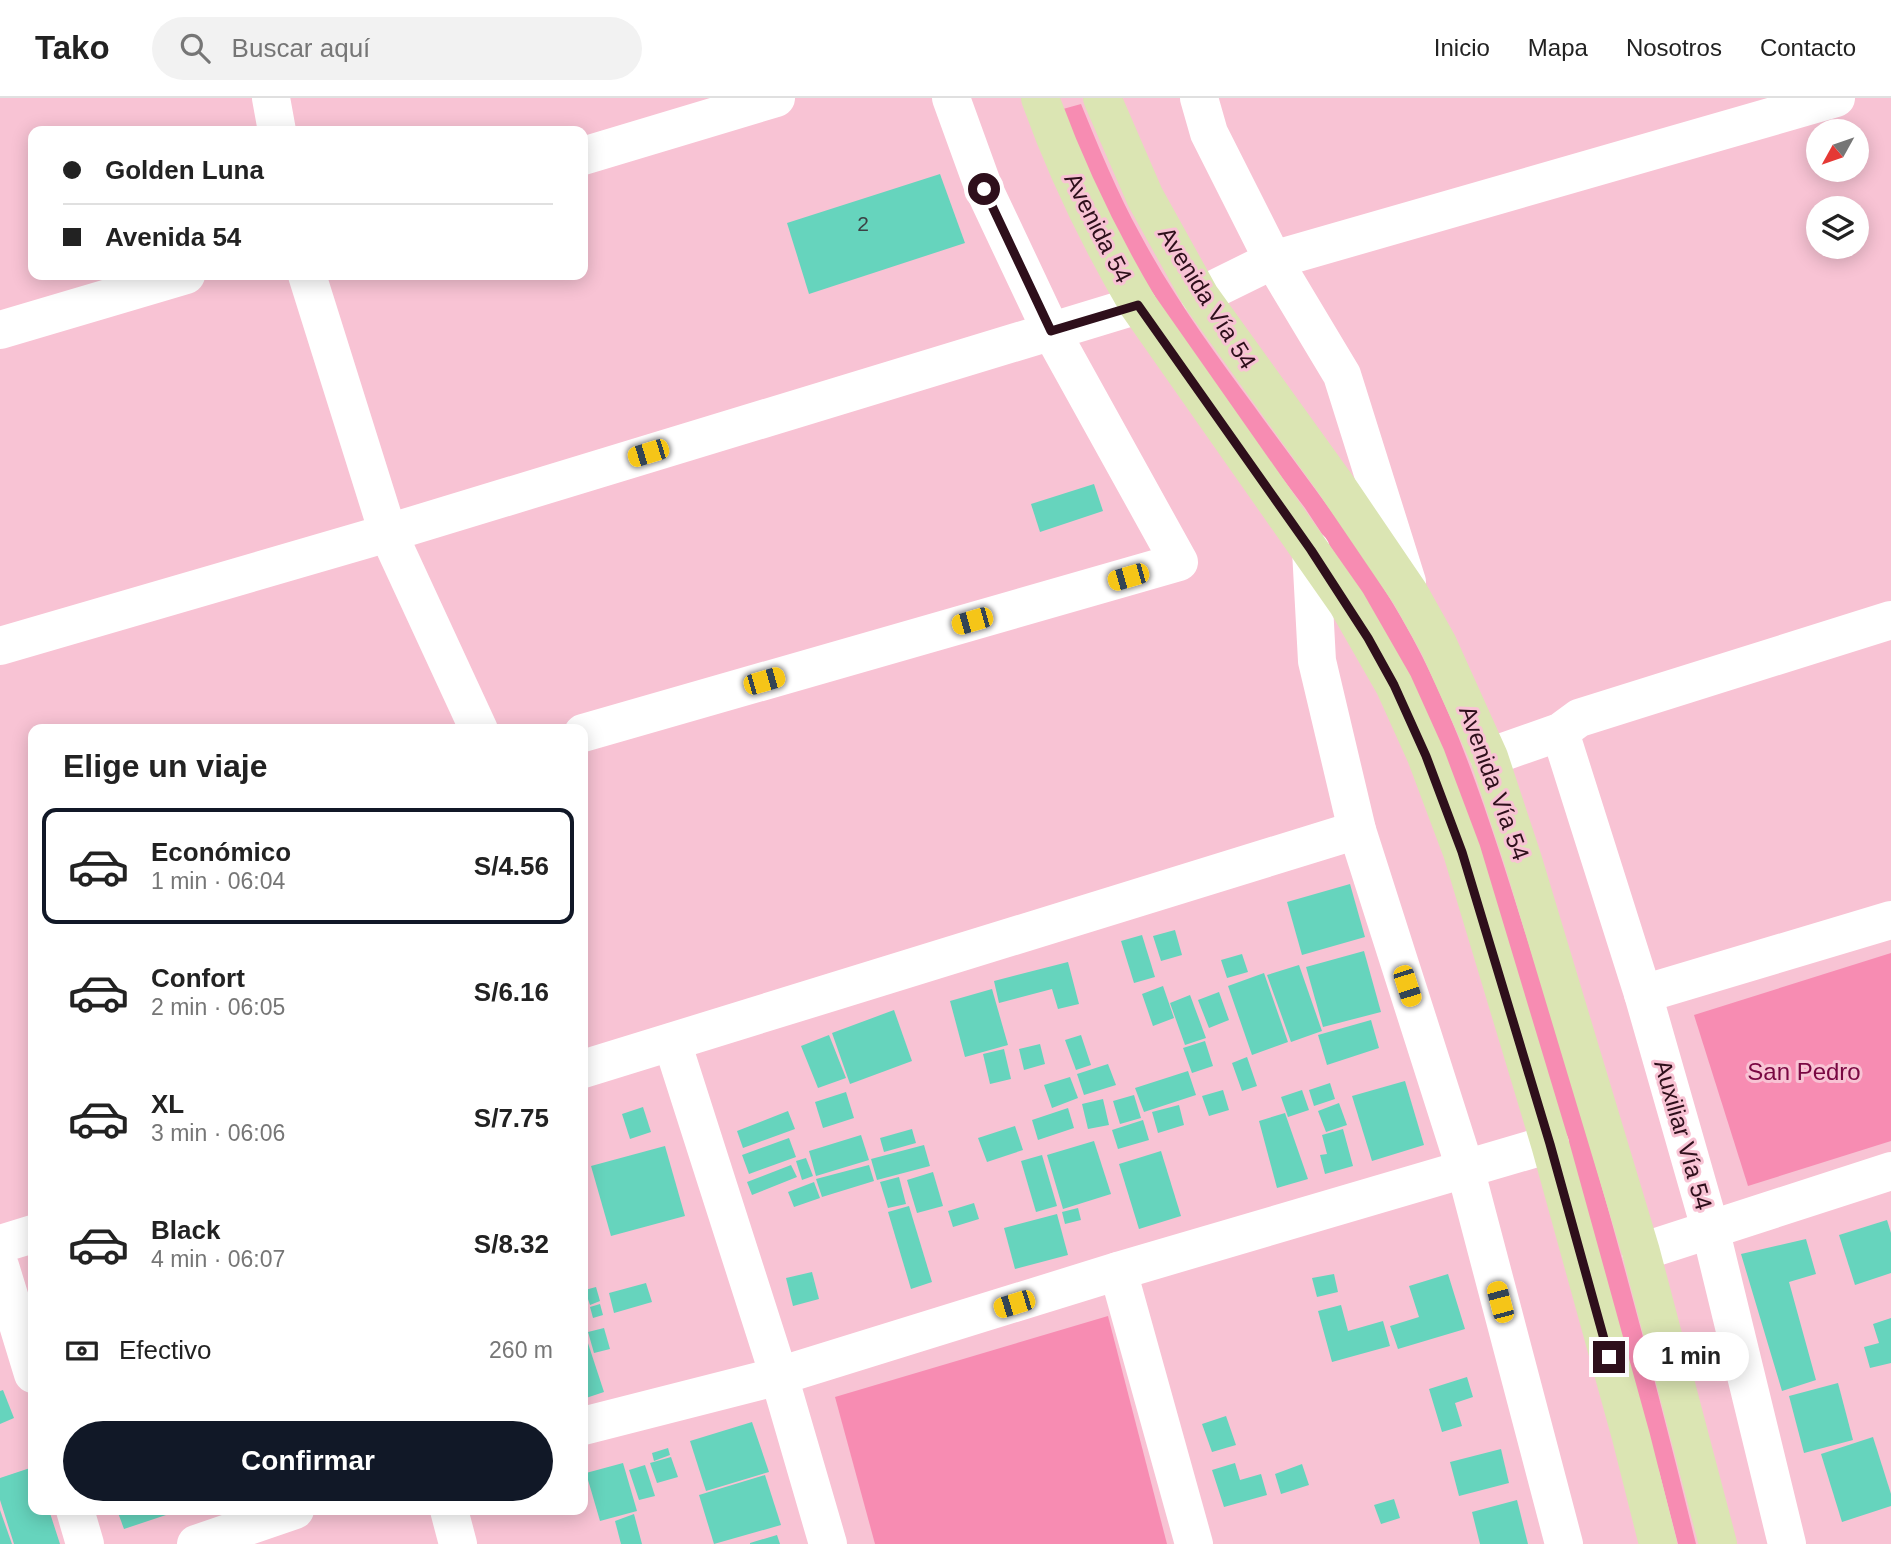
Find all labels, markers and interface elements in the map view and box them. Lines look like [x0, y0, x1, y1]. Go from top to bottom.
search box [152, 17, 642, 80]
text: Tako [35, 29, 110, 66]
icon: search [176, 29, 214, 67]
text: Buscar aquí [232, 33, 370, 63]
text: Inicio [1434, 34, 1490, 61]
text: Mapa [1528, 34, 1588, 61]
text: Nosotros [1626, 34, 1722, 61]
text: Contacto [1760, 34, 1856, 61]
north arrow [1806, 119, 1869, 182]
map controls [1806, 119, 1869, 259]
text: Golden Luna [105, 155, 264, 185]
street label: Avenida 54 [1059, 168, 1138, 287]
route start [968, 173, 1000, 205]
button: layers [1806, 196, 1869, 259]
house number: 2 [857, 212, 869, 235]
text: Avenida 54 [105, 222, 241, 252]
street label: Avenida Vía 54 [1153, 222, 1262, 374]
car [625, 437, 672, 469]
car [1105, 561, 1152, 593]
car [949, 605, 996, 637]
car [741, 665, 788, 697]
street label: Avenida Vía 54 [1454, 702, 1535, 864]
text: Elige un viaje [63, 748, 268, 784]
icon: car [67, 835, 130, 898]
text: Económico [151, 837, 291, 867]
text: S/4.56 [474, 851, 549, 881]
text: 1 min · 06:04 [151, 868, 285, 894]
icon: car [67, 961, 130, 1024]
text: Confort [151, 963, 245, 993]
car [1391, 963, 1424, 1009]
text: S/6.16 [474, 977, 549, 1007]
text: 2 min · 06:05 [151, 994, 285, 1020]
street label: Auxiliar Vía 54 [1649, 1057, 1718, 1213]
park label: San Pedro [1747, 1058, 1861, 1085]
icon: car [67, 1087, 130, 1150]
text: XL [151, 1089, 184, 1119]
text: S/7.75 [474, 1103, 549, 1133]
text: 3 min · 06:06 [151, 1120, 285, 1146]
icon: car [67, 1213, 130, 1276]
text: Black [151, 1215, 220, 1245]
text: S/8.32 [474, 1229, 549, 1259]
text: 4 min · 06:07 [151, 1246, 285, 1272]
car [1485, 1279, 1516, 1325]
car [991, 1288, 1038, 1320]
icon: cash [63, 1332, 101, 1370]
callout: 1 min [1634, 1332, 1749, 1382]
text: Efectivo [119, 1335, 212, 1365]
text: 260 m [489, 1337, 553, 1363]
route end [1593, 1341, 1625, 1373]
text: 1 min [1661, 1343, 1721, 1369]
button: Confirmar [63, 1421, 553, 1501]

